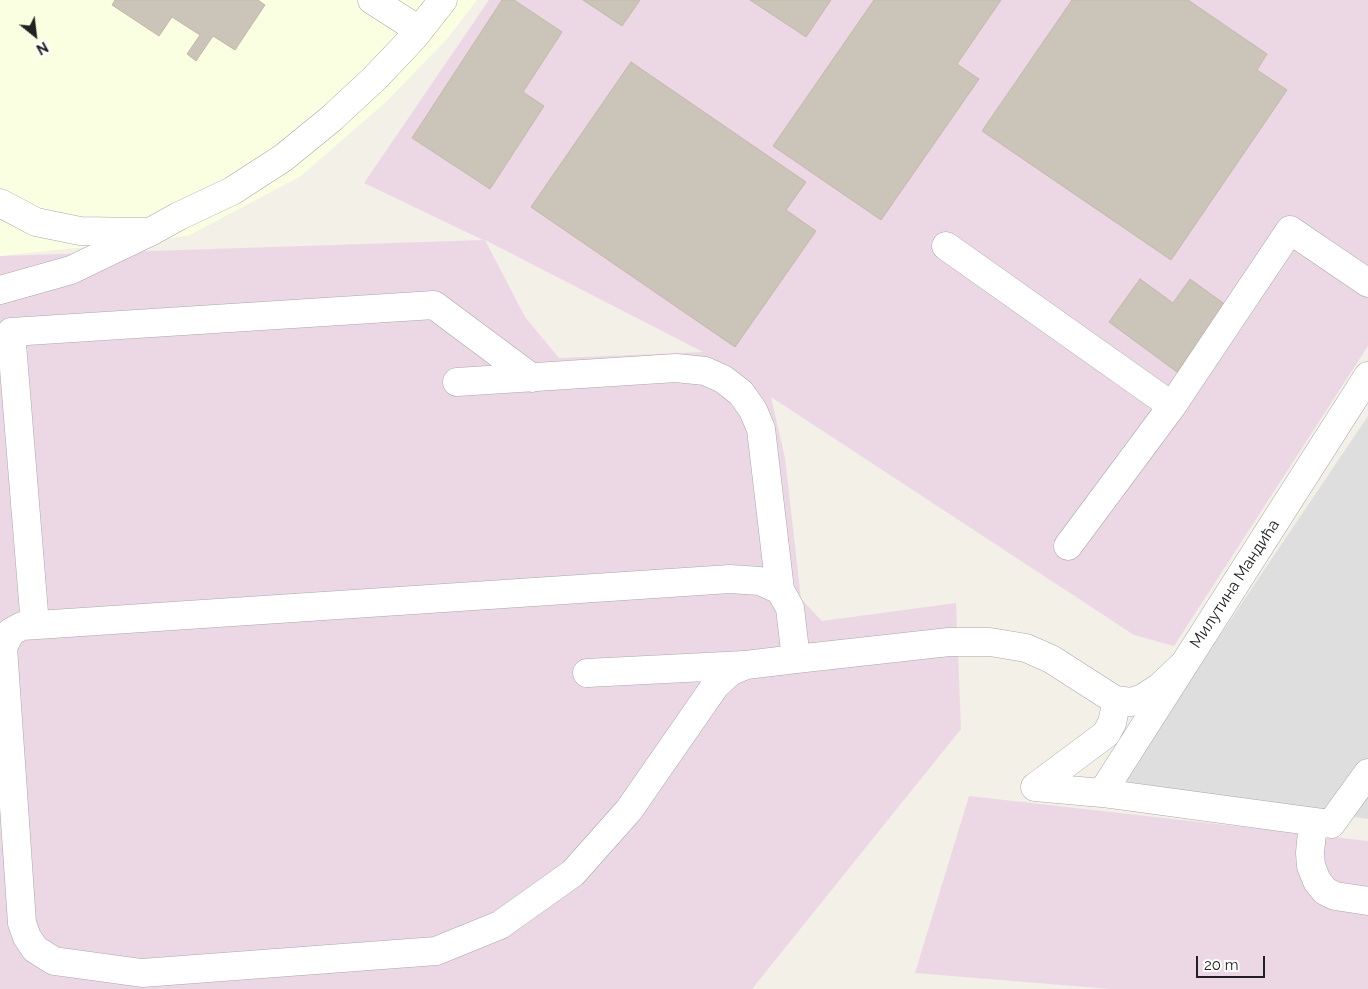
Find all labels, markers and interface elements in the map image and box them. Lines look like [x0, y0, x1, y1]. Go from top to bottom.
north arrow [10, 10, 60, 60]
text: N [34, 39, 51, 58]
street label: Милутина Мандића [1186, 516, 1284, 652]
scale bar [1198, 946, 1267, 978]
text: 20 m [1204, 956, 1239, 974]

